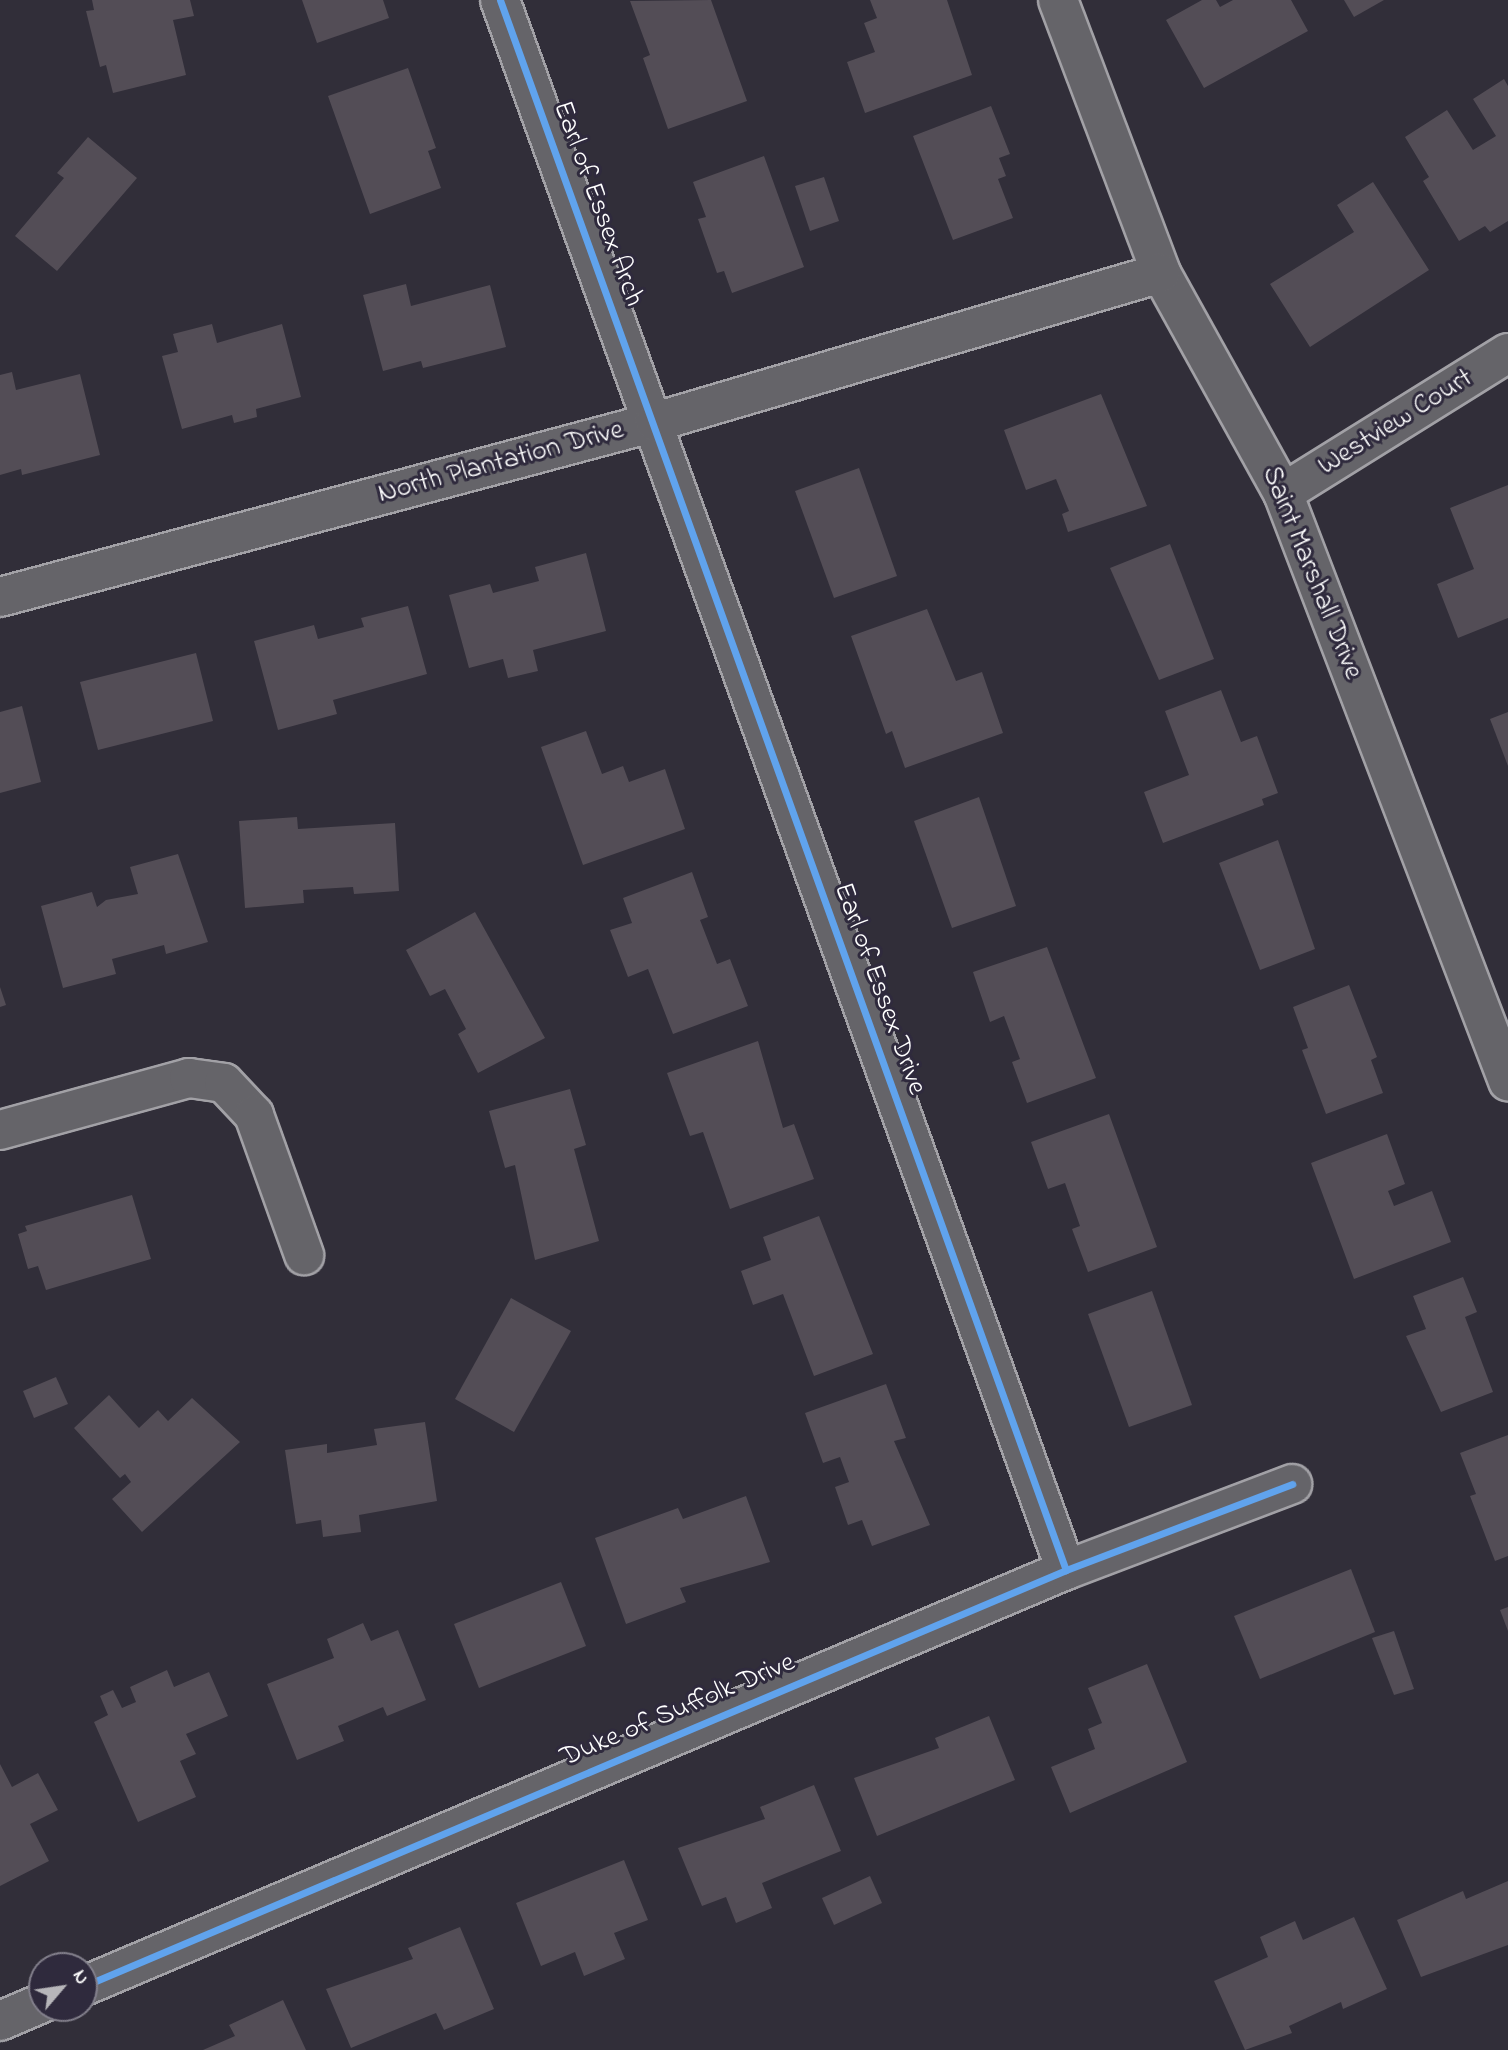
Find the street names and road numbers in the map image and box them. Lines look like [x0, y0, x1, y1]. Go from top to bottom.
street label: Earl of Essex Arch [544, 97, 650, 311]
street label: Westview Court [1313, 362, 1479, 484]
street label: North Plantation Drive [375, 414, 627, 512]
street label: Saint Marshall Drive [1253, 462, 1369, 684]
street label: Earl of Essex Drive [825, 878, 933, 1100]
street label: Duke of Suffolk Drive [556, 1646, 800, 1776]

